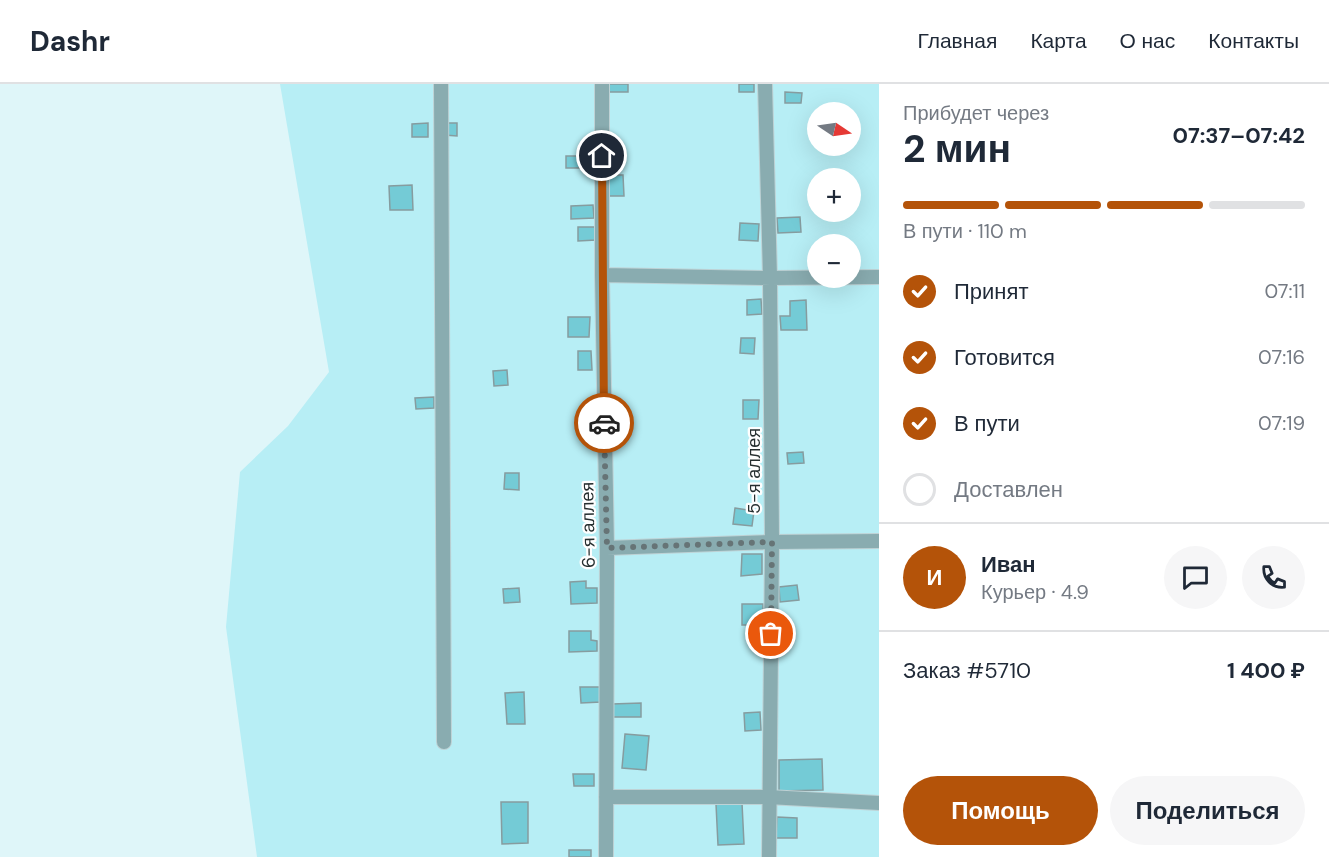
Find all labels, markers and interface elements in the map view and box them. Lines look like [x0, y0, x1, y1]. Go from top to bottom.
text: Dashr [30, 23, 110, 60]
text: Главная [917, 27, 997, 55]
text: Карта [1030, 27, 1087, 55]
text: О нас [1120, 27, 1175, 55]
text: Контакты [1208, 27, 1299, 55]
text: Прибудет через [903, 100, 1049, 126]
north arrow [807, 102, 861, 156]
map controls [807, 102, 861, 288]
text: 07:37–07:42 [1173, 121, 1305, 150]
text: 2 мин [903, 123, 1011, 174]
pin [576, 130, 627, 181]
icon: home [585, 139, 618, 172]
button: + [807, 168, 861, 222]
text: В пути · 110 m [903, 218, 1027, 244]
button: − [807, 234, 861, 288]
icon: check [903, 275, 936, 308]
text: Принят [954, 277, 1028, 306]
text: 07:11 [1264, 278, 1305, 304]
icon: check [903, 341, 936, 374]
text: Готовится [954, 343, 1055, 372]
text: 07:16 [1258, 344, 1305, 370]
courier [574, 393, 634, 453]
icon: car [588, 407, 621, 440]
icon: check [903, 407, 936, 440]
text: В пути [954, 409, 1020, 438]
text: 07:19 [1258, 410, 1305, 436]
street label: 5-я аллея [742, 428, 766, 514]
text: Доставлен [954, 475, 1063, 504]
street label: 6-я аллея [575, 482, 601, 568]
button: chat [1164, 546, 1227, 609]
button: phone [1242, 546, 1305, 609]
text: Иван [981, 550, 1036, 579]
text: И [927, 563, 942, 592]
text: Курьер · 4.9 [981, 579, 1089, 605]
pin [745, 608, 796, 659]
icon: bag [754, 617, 787, 650]
text: Заказ #5710 [903, 656, 1031, 685]
text: 1 400 ₽ [1227, 656, 1305, 685]
button: Помощь [903, 776, 1098, 845]
button: Поделиться [1110, 776, 1305, 845]

